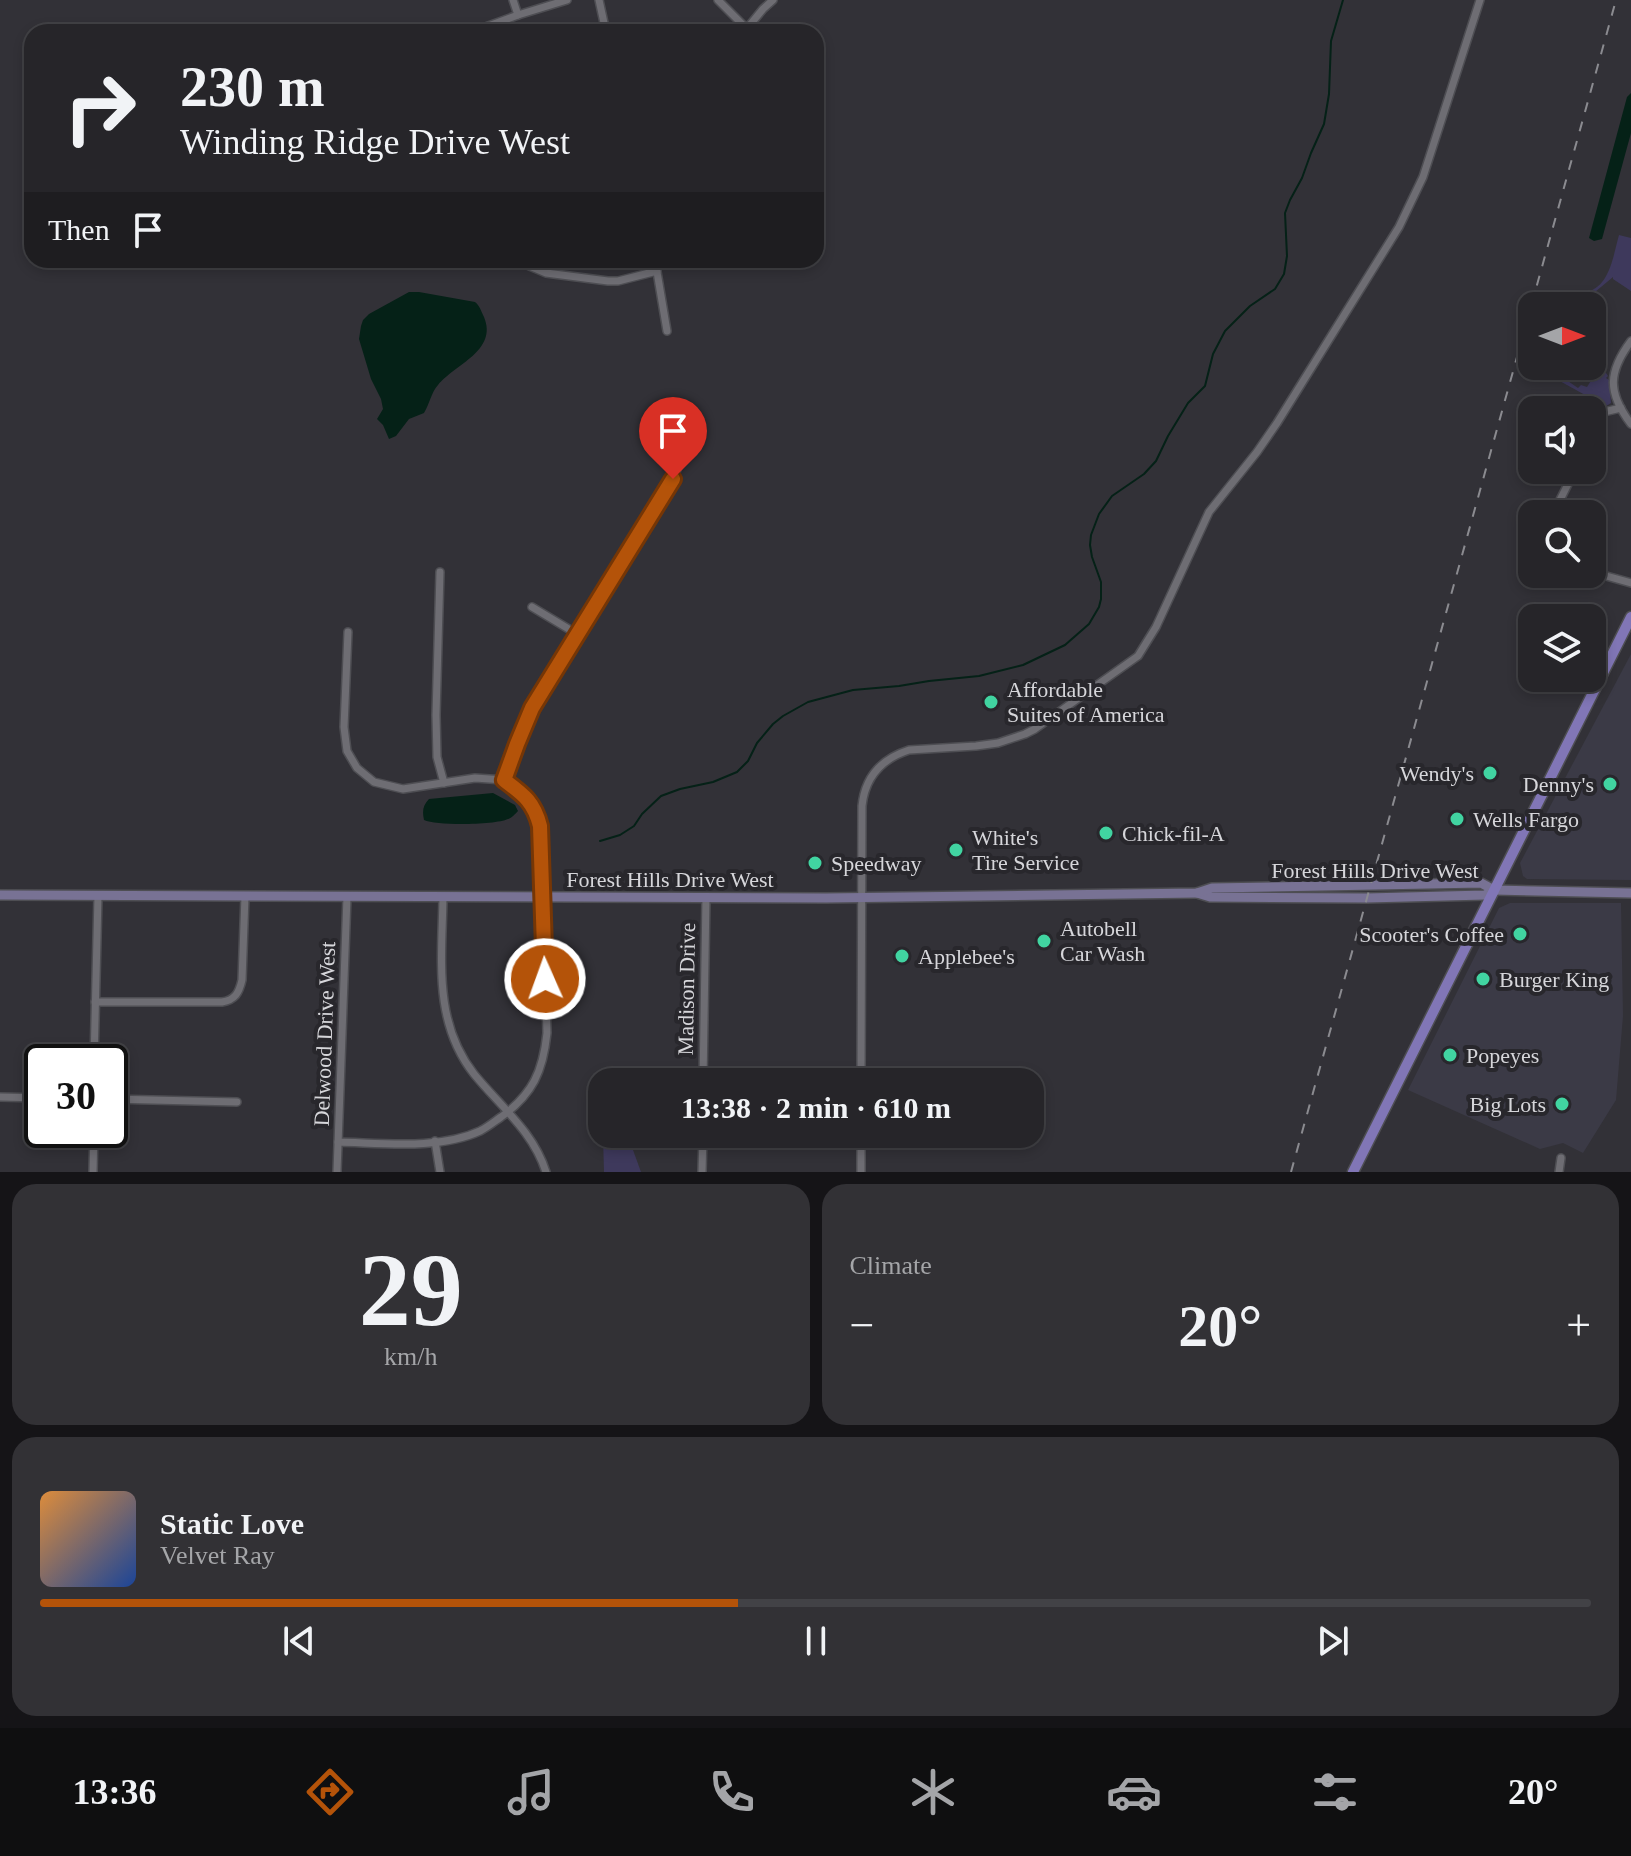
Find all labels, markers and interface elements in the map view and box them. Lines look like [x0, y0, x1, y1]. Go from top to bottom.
icon: right [48, 56, 152, 160]
text: 230 m [180, 56, 325, 118]
text: Winding Ridge Drive West [180, 122, 570, 162]
icon: arrive [126, 208, 170, 252]
text: Then [48, 213, 110, 246]
north arrow [1518, 292, 1606, 380]
map controls [1518, 292, 1606, 692]
button: sound [1518, 396, 1606, 484]
pin [639, 397, 707, 479]
icon: arrive [651, 409, 695, 453]
button: search [1518, 500, 1606, 588]
button: layers [1518, 604, 1606, 692]
place label: Affordable Suites of America [1007, 677, 1165, 727]
marker: Affordable Suites of America [982, 693, 1000, 711]
place label: Wendy's [1400, 761, 1474, 786]
marker: Wendy's [1481, 764, 1499, 782]
place label: Denny's [1523, 772, 1594, 797]
marker: Denny's [1601, 775, 1619, 793]
place label: Wells Fargo [1473, 807, 1579, 832]
marker: Wells Fargo [1448, 810, 1466, 828]
place label: Chick-fil-A [1122, 821, 1225, 846]
marker: Chick-fil-A [1097, 824, 1115, 842]
place label: White's Tire Service [972, 825, 1079, 875]
marker: White's Tire Service [947, 841, 965, 859]
place label: Speedway [831, 851, 921, 876]
marker: Speedway [806, 854, 824, 872]
street label: Forest Hills Drive West [1271, 858, 1479, 883]
street label: Forest Hills Drive West [566, 867, 774, 892]
place label: Autobell Car Wash [1060, 916, 1145, 966]
place label: Scooter's Coffee [1359, 922, 1504, 947]
street label: Madison Drive [673, 923, 700, 1056]
marker: Scooter's Coffee [1511, 925, 1529, 943]
marker: Autobell Car Wash [1035, 932, 1053, 950]
position arrow [503, 937, 587, 1021]
street label: Delwood Drive West [309, 941, 340, 1127]
place label: Applebee's [918, 944, 1015, 969]
marker: Applebee's [893, 947, 911, 965]
place label: Burger King [1499, 967, 1609, 992]
marker: Burger King [1474, 970, 1492, 988]
place label: Popeyes [1466, 1043, 1539, 1068]
speed limit sign: 30 [24, 1044, 128, 1148]
marker: Popeyes [1441, 1046, 1459, 1064]
text: 13:38 · 2 min · 610 m [681, 1091, 951, 1124]
place label: Big Lots [1470, 1092, 1546, 1117]
marker: Big Lots [1553, 1095, 1571, 1113]
text: 29 [359, 1232, 463, 1347]
text: Climate [850, 1251, 932, 1280]
text: 20° [1178, 1293, 1262, 1359]
text: − [850, 1301, 874, 1350]
text: + [1566, 1301, 1591, 1350]
text: km/h [384, 1342, 437, 1371]
text: Static Love [160, 1507, 304, 1540]
text: Velvet Ray [160, 1541, 275, 1570]
icon: previous [277, 1619, 321, 1663]
icon: pause [794, 1619, 838, 1663]
icon: next [1311, 1619, 1355, 1663]
icon: directions [302, 1764, 358, 1820]
icon: music [503, 1764, 559, 1820]
icon: phone [704, 1764, 760, 1820]
icon: climate [905, 1764, 961, 1820]
icon: car [1106, 1764, 1162, 1820]
icon: filters [1307, 1764, 1363, 1820]
text: 13:36 [73, 1772, 157, 1812]
text: 20° [1508, 1772, 1558, 1812]

